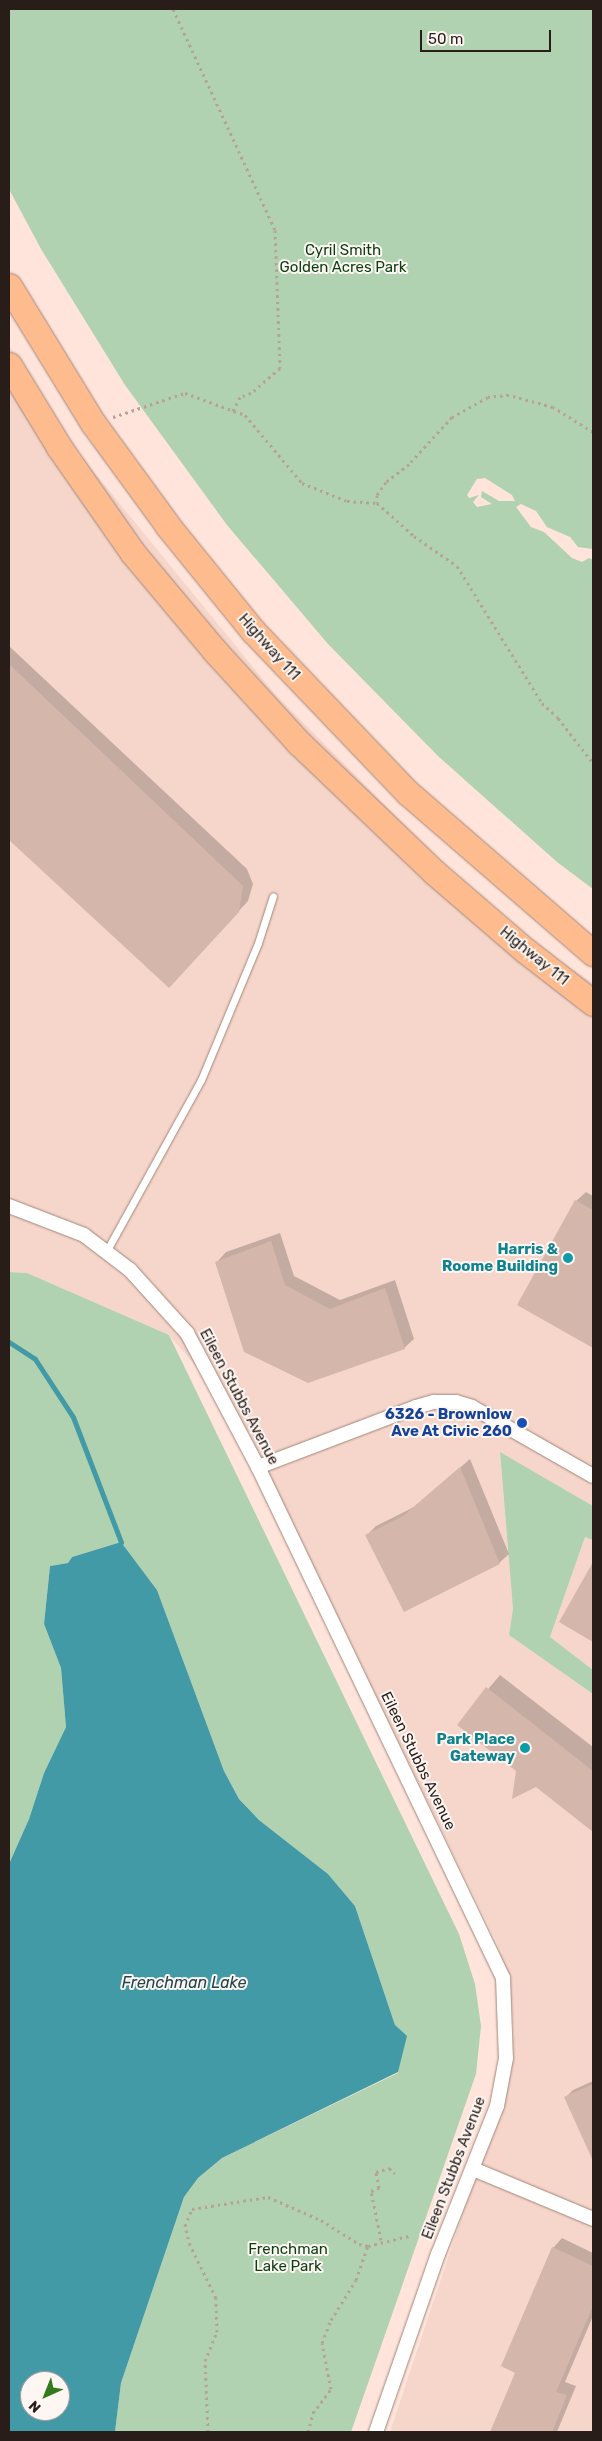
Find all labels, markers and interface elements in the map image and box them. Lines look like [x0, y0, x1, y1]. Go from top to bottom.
scale bar [422, 20, 553, 52]
text: 50 m [428, 30, 463, 48]
park label: Cyril Smith Golden Acres Park [279, 241, 407, 276]
street label: Highway 111 [234, 610, 304, 684]
street label: Highway 111 [496, 923, 572, 989]
place label: Harris & Roome Building [442, 1240, 558, 1275]
marker: Harris & Roome Building [562, 1252, 574, 1264]
street label: Eileen Stubbs Avenue [195, 1326, 283, 1468]
place label: 6326 - Brownlow Ave At Civic 260 [385, 1405, 512, 1440]
marker: 6326 - Brownlow Ave At Civic 260 [516, 1417, 528, 1429]
street label: Eileen Stubbs Avenue [377, 1689, 459, 1833]
place label: Park Place Gateway [436, 1730, 515, 1765]
marker: Park Place Gateway [519, 1742, 531, 1754]
water label: Frenchman Lake [122, 1973, 246, 1993]
street label: Eileen Stubbs Avenue [418, 2094, 490, 2242]
park label: Frenchman Lake Park [248, 2240, 328, 2275]
north arrow [20, 2371, 70, 2421]
text: N [25, 2397, 44, 2416]

